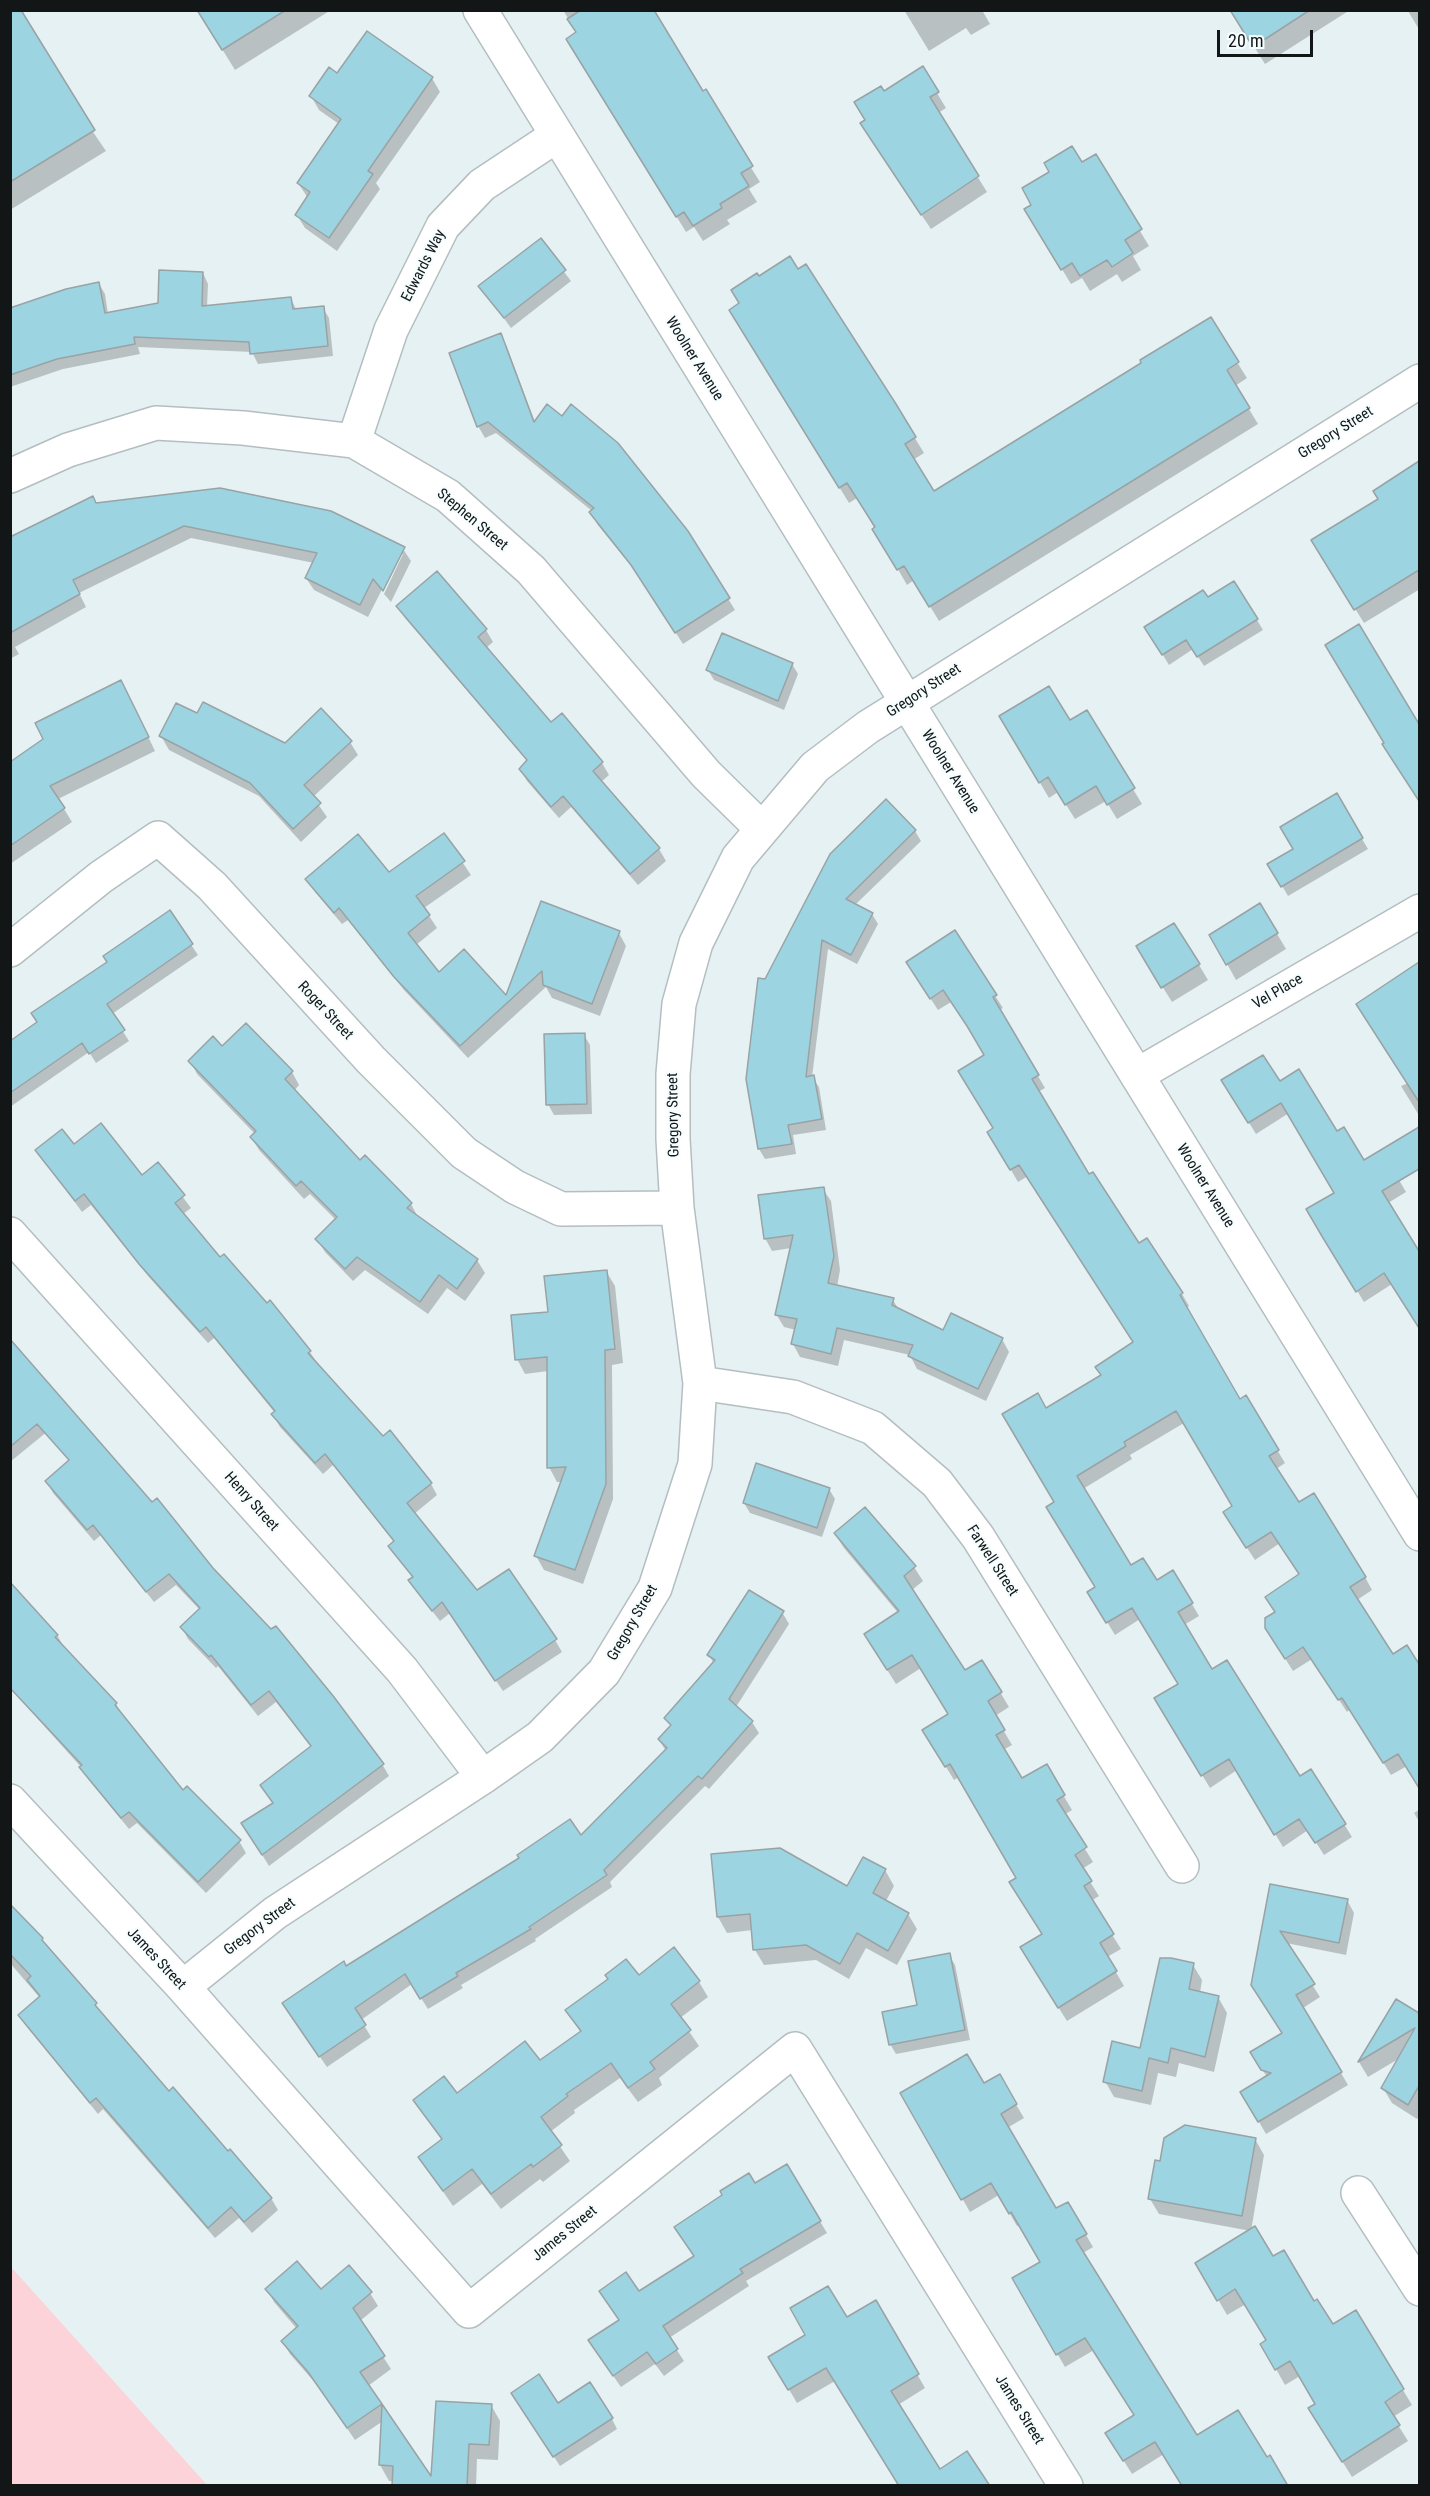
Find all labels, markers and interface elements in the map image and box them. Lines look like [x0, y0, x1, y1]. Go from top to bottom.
scale bar [1220, 18, 1316, 56]
text: 20 m [1228, 30, 1263, 51]
street label: Edwards Way [398, 227, 450, 305]
street label: Woolner Avenue [661, 314, 727, 404]
street label: Gregory Street [1295, 403, 1377, 463]
street label: Stephen Street [433, 485, 511, 555]
street label: Gregory Street [884, 660, 964, 722]
street label: Woolner Avenue [917, 727, 983, 817]
street label: Vel Place [1250, 970, 1306, 1014]
street label: Roger Street [293, 978, 357, 1044]
street label: Gregory Street [664, 1072, 684, 1158]
street label: Woolner Avenue [1172, 1141, 1238, 1231]
street label: Henry Street [220, 1469, 282, 1535]
street label: Farwell Street [962, 1522, 1022, 1600]
street label: Gregory Street [604, 1582, 662, 1664]
street label: Gregory Street [221, 1894, 299, 1960]
street label: James Street [123, 1924, 189, 1994]
street label: James Street [529, 2202, 601, 2266]
street label: James Street [991, 2372, 1047, 2448]

